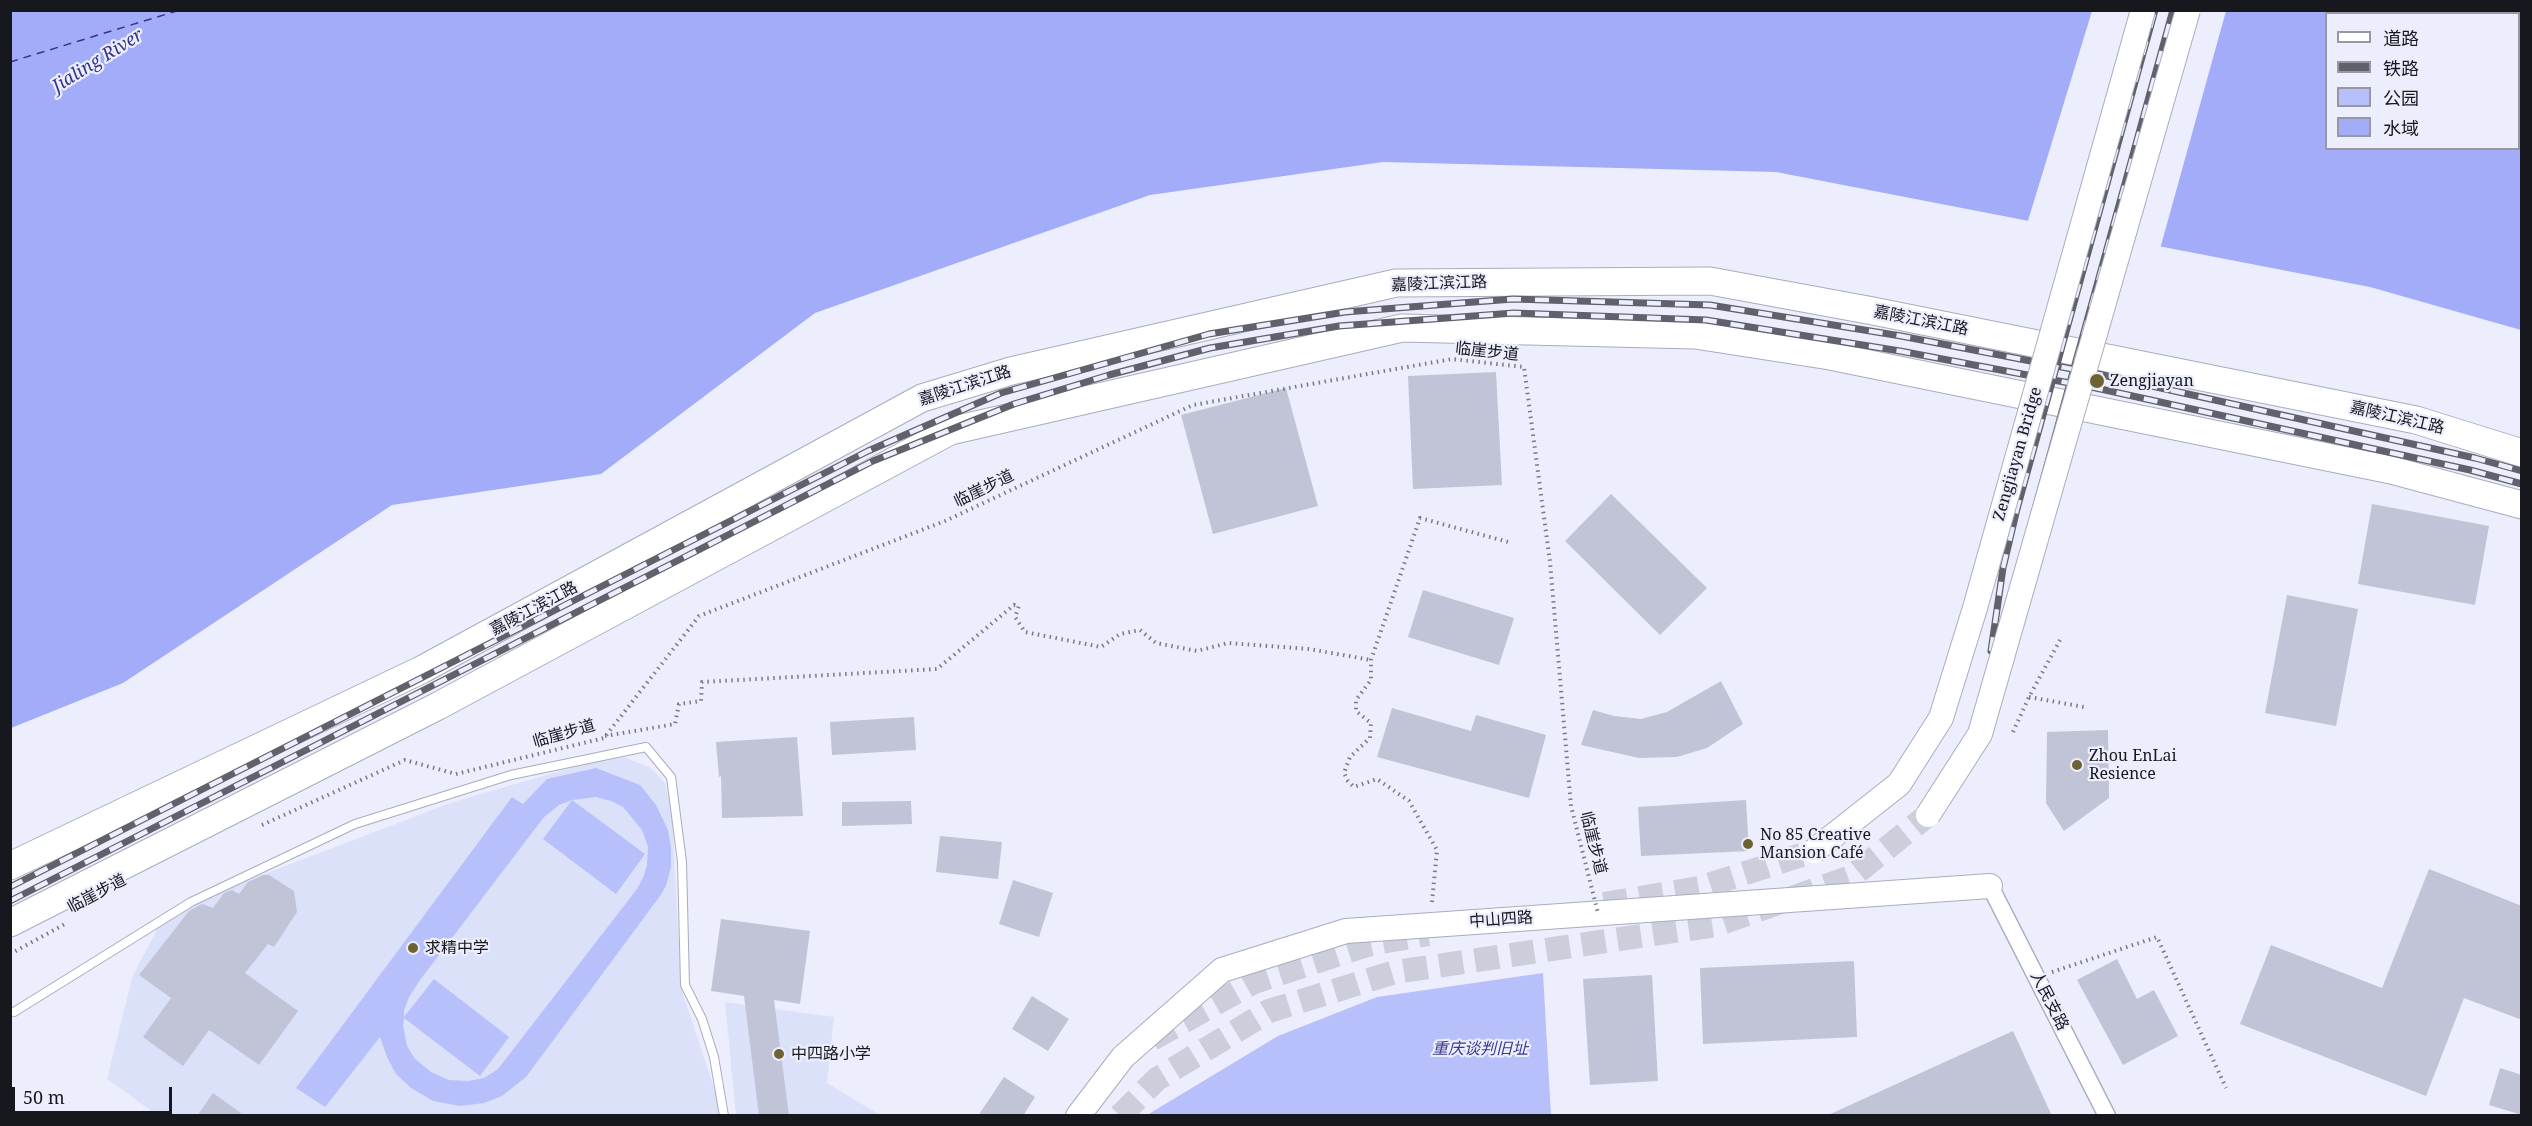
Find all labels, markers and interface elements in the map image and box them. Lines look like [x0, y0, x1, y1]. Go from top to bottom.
legend [2325, 12, 2520, 150]
water label: Jialing River [49, 25, 147, 97]
text: 道路 [2383, 26, 2419, 50]
text: 铁路 [2383, 56, 2419, 80]
text: 公园 [2383, 86, 2419, 110]
text: 水域 [2383, 116, 2419, 140]
street label: 嘉陵江滨江路 [1391, 273, 1487, 295]
street label: 嘉陵江滨江路 [1872, 302, 1970, 340]
street label: 临崖步道 [1454, 339, 1520, 365]
street label: 嘉陵江滨江路 [916, 362, 1014, 410]
place label: Zengjiayan [2110, 371, 2194, 391]
marker: Zengjiayan [2088, 372, 2106, 390]
street label: Zengjiayan Bridge [1990, 385, 2046, 523]
street label: 嘉陵江滨江路 [2348, 398, 2446, 438]
street label: 临崖步道 [951, 466, 1017, 512]
street label: 嘉陵江滨江路 [487, 578, 581, 640]
street label: 临崖步道 [531, 716, 597, 752]
place label: Zhou EnLai Resience [2089, 746, 2177, 784]
marker: Zhou EnLai Resience [2070, 758, 2084, 772]
street label: 临崖步道 [1576, 810, 1610, 876]
place label: No 85 Creative Mansion Café [1760, 825, 1871, 863]
marker: No 85 Creative Mansion Café [1741, 837, 1755, 851]
street label: 临崖步道 [64, 871, 130, 917]
street label: 中山四路 [1468, 908, 1534, 932]
place label: 求精中学 [425, 938, 489, 958]
marker: 求精中学 [406, 941, 420, 955]
street label: 人民支路 [2026, 968, 2072, 1034]
park label: 重庆谈判旧址 [1432, 1039, 1528, 1059]
place label: 中四路小学 [791, 1044, 871, 1064]
marker: 中四路小学 [772, 1047, 786, 1061]
scale bar [15, 1075, 176, 1113]
text: 50 m [23, 1085, 65, 1109]

